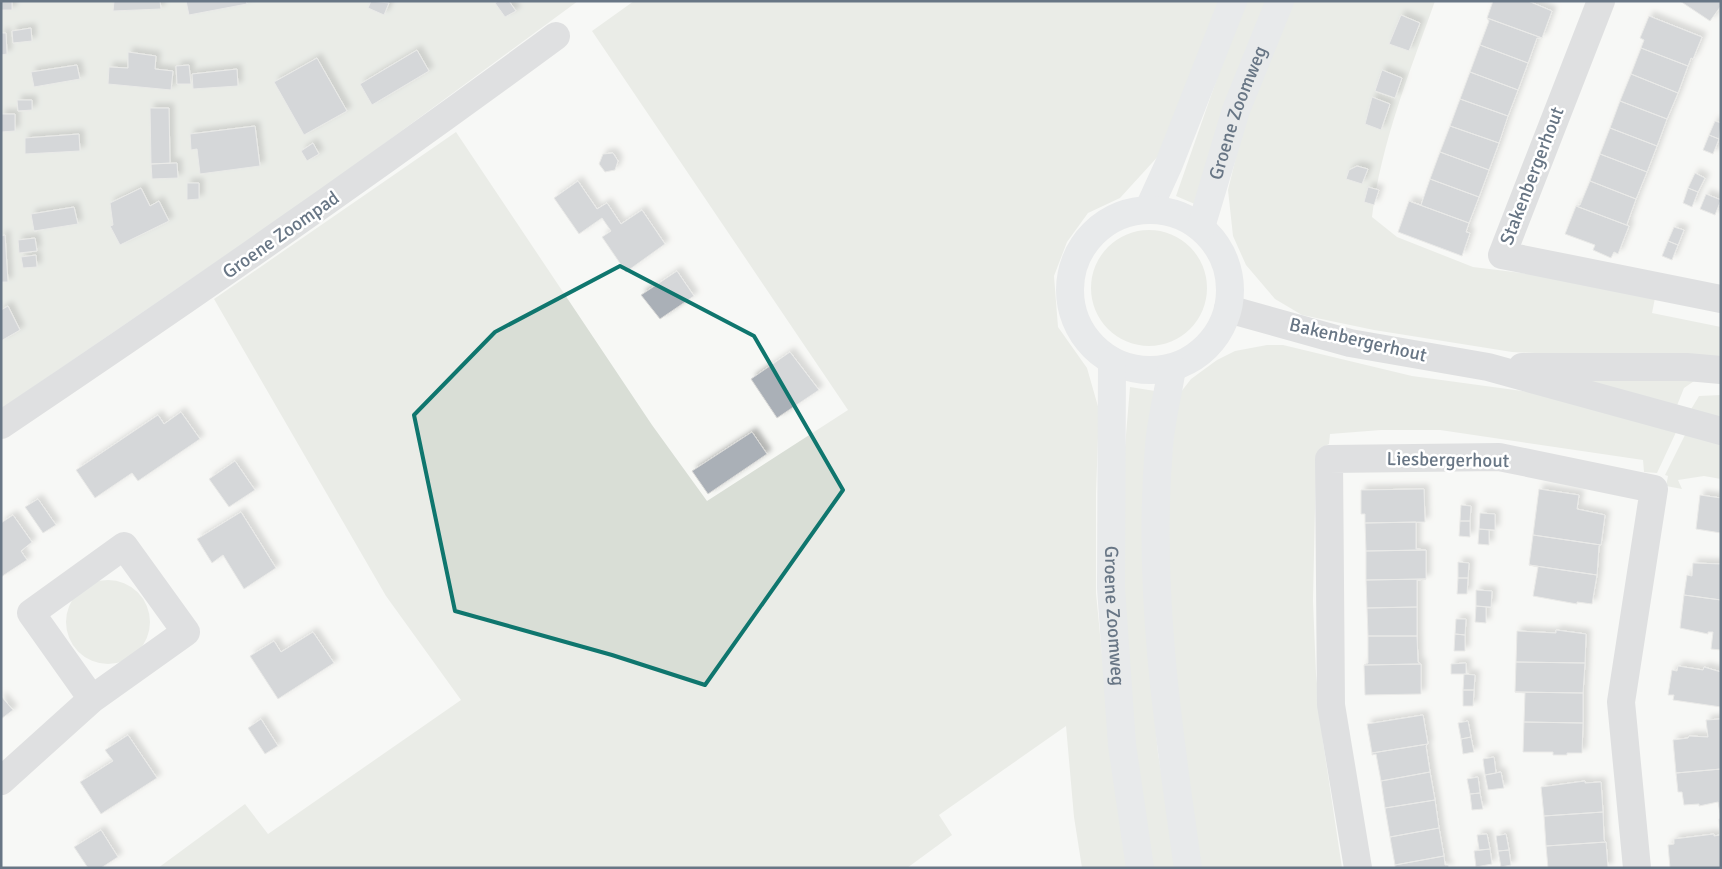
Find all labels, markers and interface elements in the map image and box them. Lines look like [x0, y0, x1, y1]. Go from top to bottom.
street label: Groene Zoomweg [1204, 42, 1273, 183]
street label: Stakenbergerhout [1495, 103, 1569, 248]
street label: Groene Zoompad [218, 186, 344, 284]
street label: Bakenbergerhout [1287, 313, 1429, 368]
street label: Liesbergerhout [1386, 447, 1510, 473]
street label: Groene Zoomweg [1099, 546, 1130, 687]

